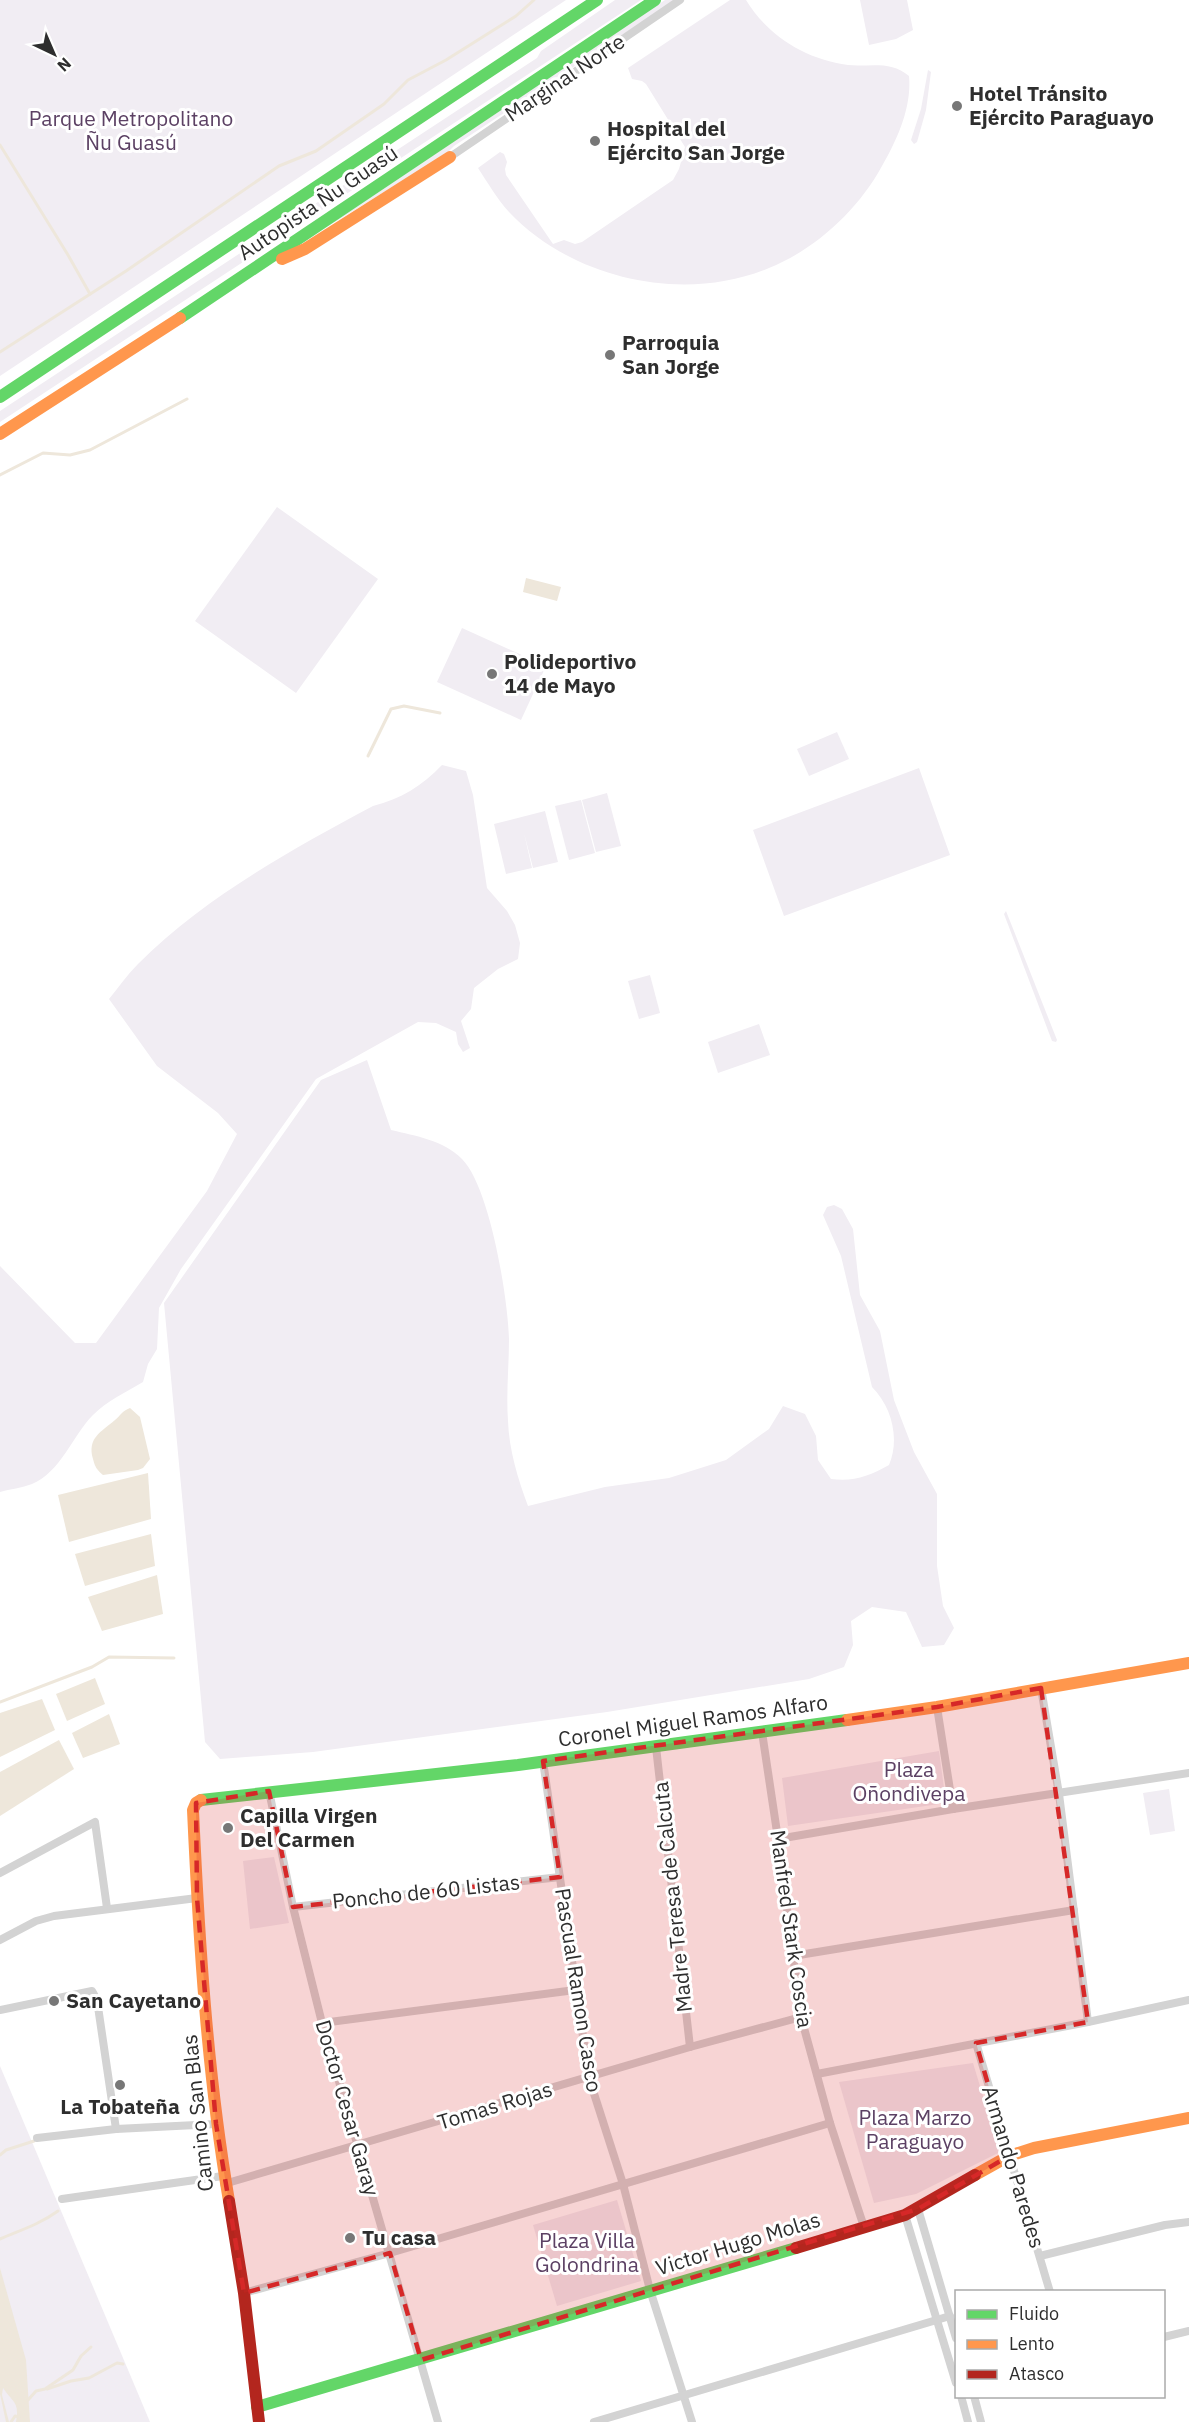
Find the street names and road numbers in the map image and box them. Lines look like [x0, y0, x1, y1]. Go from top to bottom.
street label: Marginal Norte [499, 27, 630, 128]
street label: Autopista Ñu Guasú [232, 138, 403, 266]
street label: Coronel Miguel Ramos Alfaro [556, 1687, 829, 1753]
street label: Madre Teresa de Calcuta [646, 1780, 698, 2014]
street label: Manfred Stark Coscia [764, 1828, 820, 2030]
street label: Poncho de 60 Listas [331, 1867, 521, 1915]
street label: Pascual Ramon Casco [549, 1886, 609, 2094]
street label: Doctor Cesar Garay [309, 2016, 387, 2199]
street label: Camino San Blas [175, 2033, 219, 2193]
street label: Tomas Rojas [434, 2074, 556, 2136]
street label: Armando Paredes [976, 2082, 1052, 2251]
street label: Victor Hugo Molas [652, 2205, 823, 2281]

